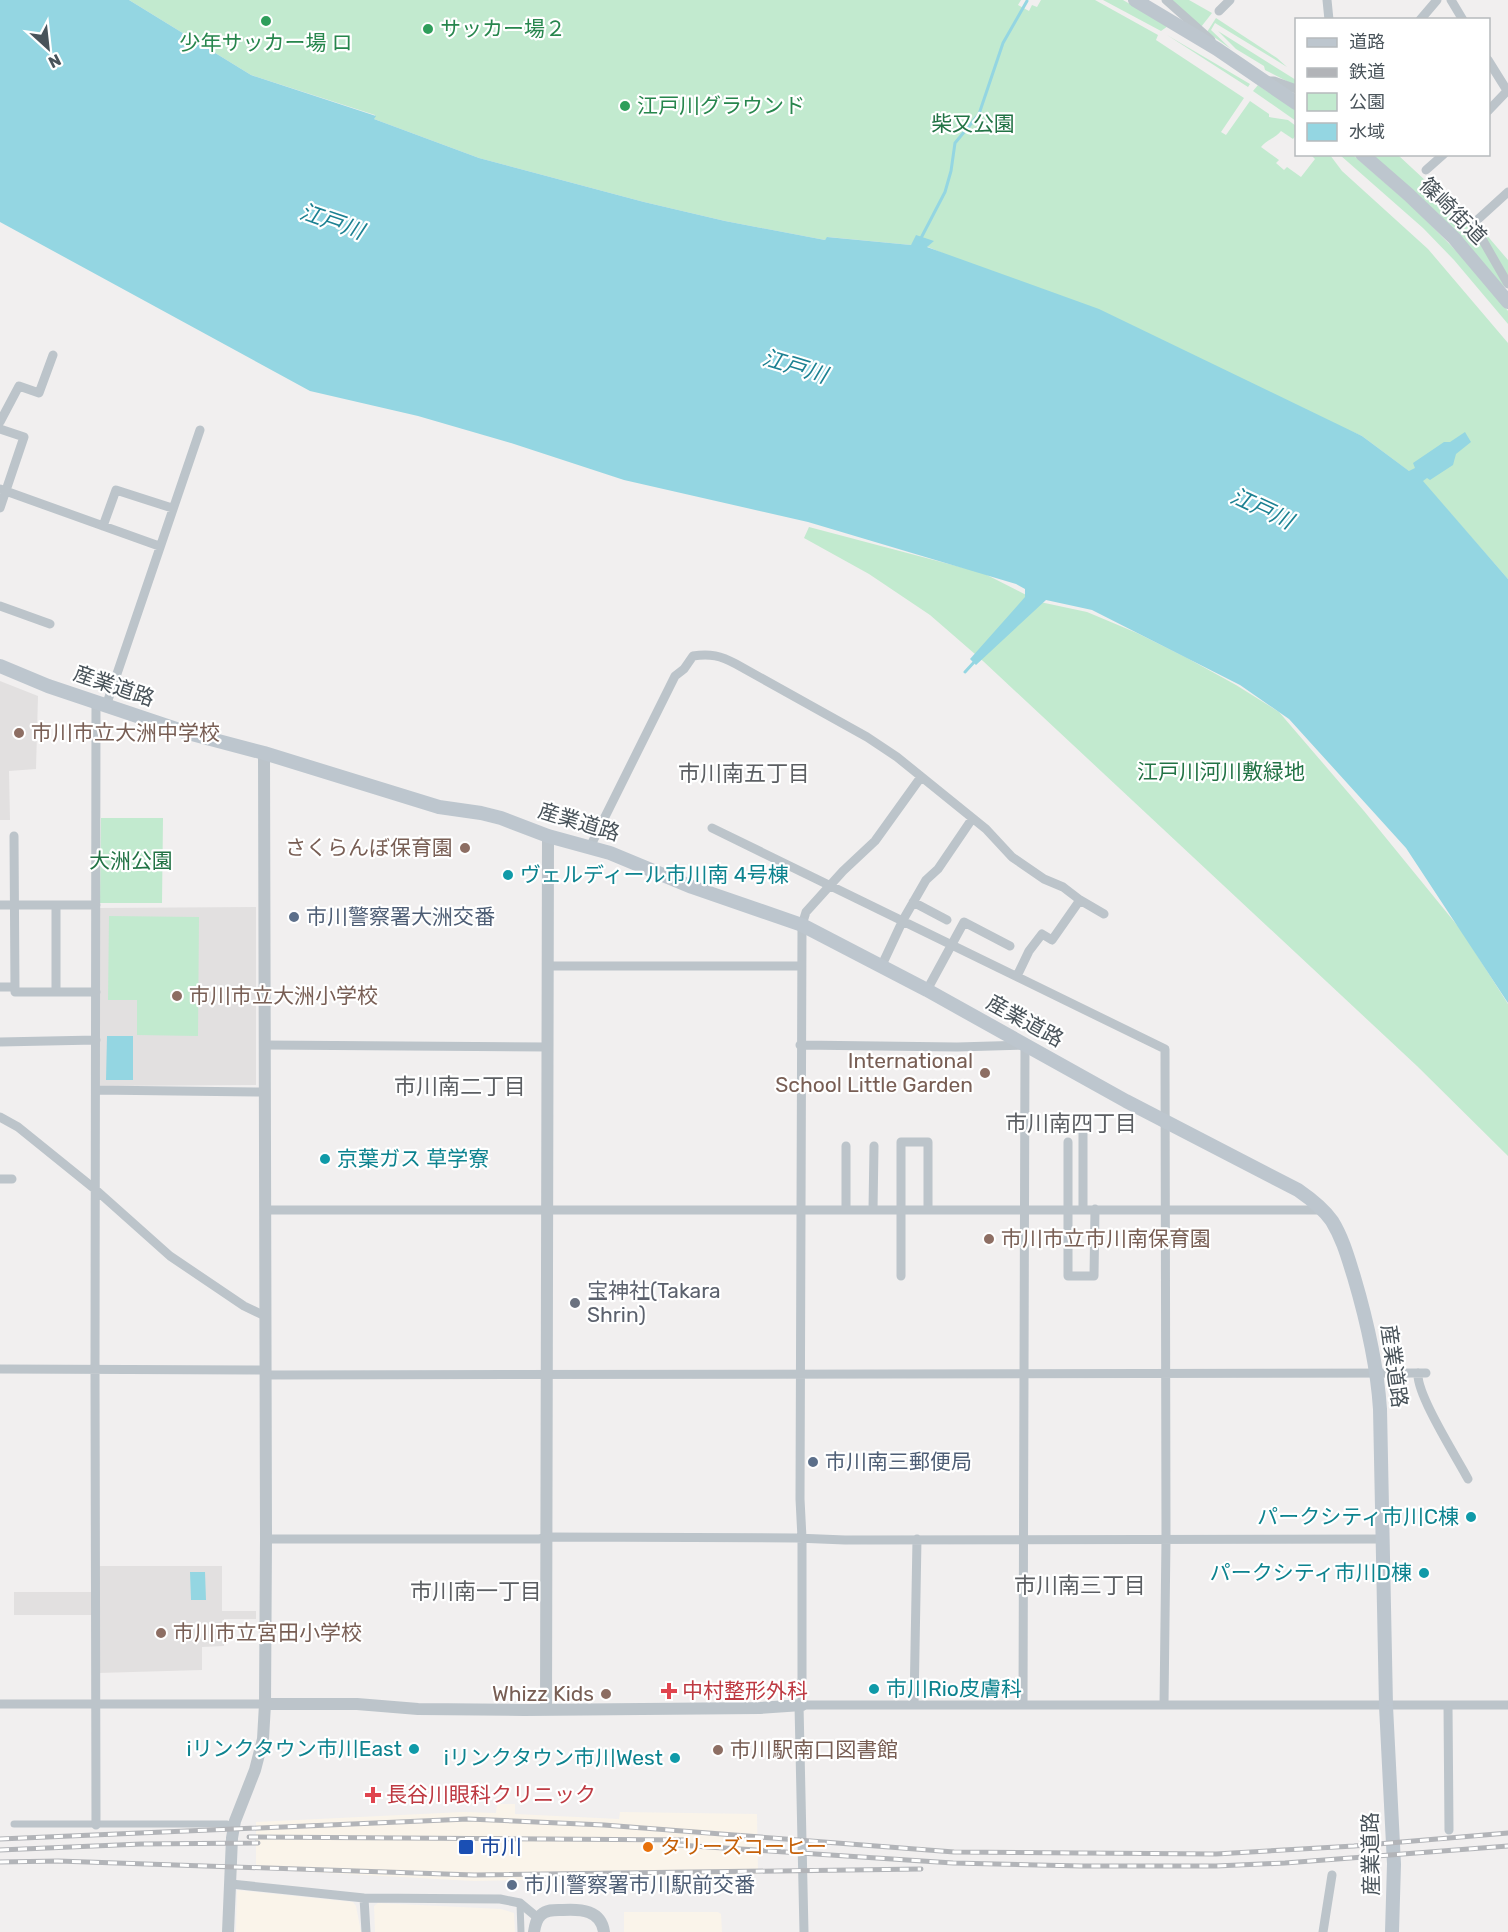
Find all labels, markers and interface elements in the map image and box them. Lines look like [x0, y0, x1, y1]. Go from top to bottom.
marker: 少年サッカー場 ロ [259, 14, 273, 28]
place label: サッカー場２ [440, 16, 566, 41]
north arrow [18, 18, 78, 78]
legend [1295, 18, 1490, 156]
marker: サッカー場２ [421, 22, 435, 36]
place label: 少年サッカー場 ロ [179, 30, 353, 55]
text: 道路 [1349, 31, 1385, 53]
text: N [45, 50, 64, 72]
text: 鉄道 [1349, 61, 1385, 83]
text: 公園 [1349, 91, 1385, 113]
place label: 江戸川グラウンド [637, 93, 805, 118]
marker: 江戸川グラウンド [618, 99, 632, 113]
park label: 柴又公園 [931, 111, 1015, 136]
text: 水域 [1349, 121, 1385, 143]
street label: 篠崎街道 [1415, 172, 1492, 249]
water label: 江戸川 [296, 198, 369, 246]
water label: 江戸川 [759, 344, 832, 390]
water label: 江戸川 [1226, 482, 1299, 535]
street label: 産業道路 [70, 660, 158, 711]
place label: 市川市立大洲中学校 [31, 720, 220, 745]
marker: 市川市立大洲中学校 [12, 726, 26, 740]
park label: 江戸川河川敷緑地 [1137, 759, 1305, 784]
district label: 市川南五丁目 [678, 760, 810, 787]
street label: 産業道路 [535, 797, 623, 846]
place label: さくらんぼ保育園 [285, 835, 453, 860]
marker: さくらんぼ保育園 [458, 841, 472, 855]
park label: 大洲公園 [89, 848, 173, 873]
place label: ヴェルディール市川南 4号棟 [520, 862, 789, 887]
marker: ヴェルディール市川南 4号棟 [501, 868, 515, 882]
place label: 市川警察署大洲交番 [306, 904, 495, 929]
marker: 市川警察署大洲交番 [287, 910, 301, 924]
place label: 市川市立大洲小学校 [189, 983, 378, 1008]
marker: 市川市立大洲小学校 [170, 989, 184, 1003]
street label: 産業道路 [982, 989, 1068, 1052]
place label: International School Little Garden [775, 1048, 973, 1097]
marker: International School Little Garden [978, 1066, 992, 1080]
district label: 市川南二丁目 [394, 1073, 526, 1100]
district label: 市川南四丁目 [1005, 1110, 1137, 1137]
place label: 京葉ガス 草学寮 [337, 1146, 489, 1171]
marker: 京葉ガス 草学寮 [318, 1152, 332, 1166]
place label: 市川市立市川南保育園 [1001, 1226, 1211, 1251]
marker: 市川市立市川南保育園 [982, 1232, 996, 1246]
place label: 宝神社(Takara Shrin) [587, 1278, 721, 1327]
marker: 宝神社(Takara Shrin) [568, 1296, 582, 1310]
street label: 産業道路 [1376, 1323, 1413, 1409]
place label: 市川南三郵便局 [825, 1449, 972, 1474]
marker: 市川南三郵便局 [806, 1455, 820, 1469]
place label: パークシティ市川C棟 [1257, 1504, 1459, 1529]
marker: パークシティ市川C棟 [1464, 1510, 1478, 1524]
place label: パークシティ市川D棟 [1210, 1560, 1412, 1585]
marker: パークシティ市川D棟 [1417, 1566, 1431, 1580]
district label: 市川南三丁目 [1014, 1572, 1146, 1599]
district label: 市川南一丁目 [410, 1578, 542, 1605]
place label: 市川市立宮田小学校 [173, 1620, 362, 1645]
marker: 市川市立宮田小学校 [154, 1626, 168, 1640]
place label: 市川Rio皮膚科 [886, 1676, 1022, 1701]
place label: 中村整形外科 [682, 1678, 808, 1703]
place label: Whizz Kids [492, 1681, 594, 1706]
marker: 中村整形外科 [660, 1682, 678, 1700]
marker: 市川Rio皮膚科 [867, 1682, 881, 1696]
marker: Whizz Kids [599, 1687, 613, 1701]
place label: iリンクタウン市川East [187, 1736, 402, 1761]
place label: 市川駅南口図書館 [730, 1737, 898, 1762]
marker: iリンクタウン市川East [407, 1742, 421, 1756]
marker: 市川駅南口図書館 [711, 1743, 725, 1757]
place label: iリンクタウン市川West [444, 1745, 663, 1770]
marker: iリンクタウン市川West [668, 1751, 682, 1765]
place label: 長谷川眼科クリニック [386, 1782, 596, 1807]
marker: 長谷川眼科クリニック [364, 1786, 382, 1804]
street label: 産業道路 [1357, 1812, 1384, 1896]
place label: 市川 [480, 1834, 522, 1859]
place label: タリーズコーヒー [660, 1834, 827, 1859]
marker: 市川 [457, 1838, 475, 1856]
marker: タリーズコーヒー [641, 1840, 655, 1854]
place label: 市川警察署市川駅前交番 [524, 1872, 755, 1897]
marker: 市川警察署市川駅前交番 [505, 1878, 519, 1892]

